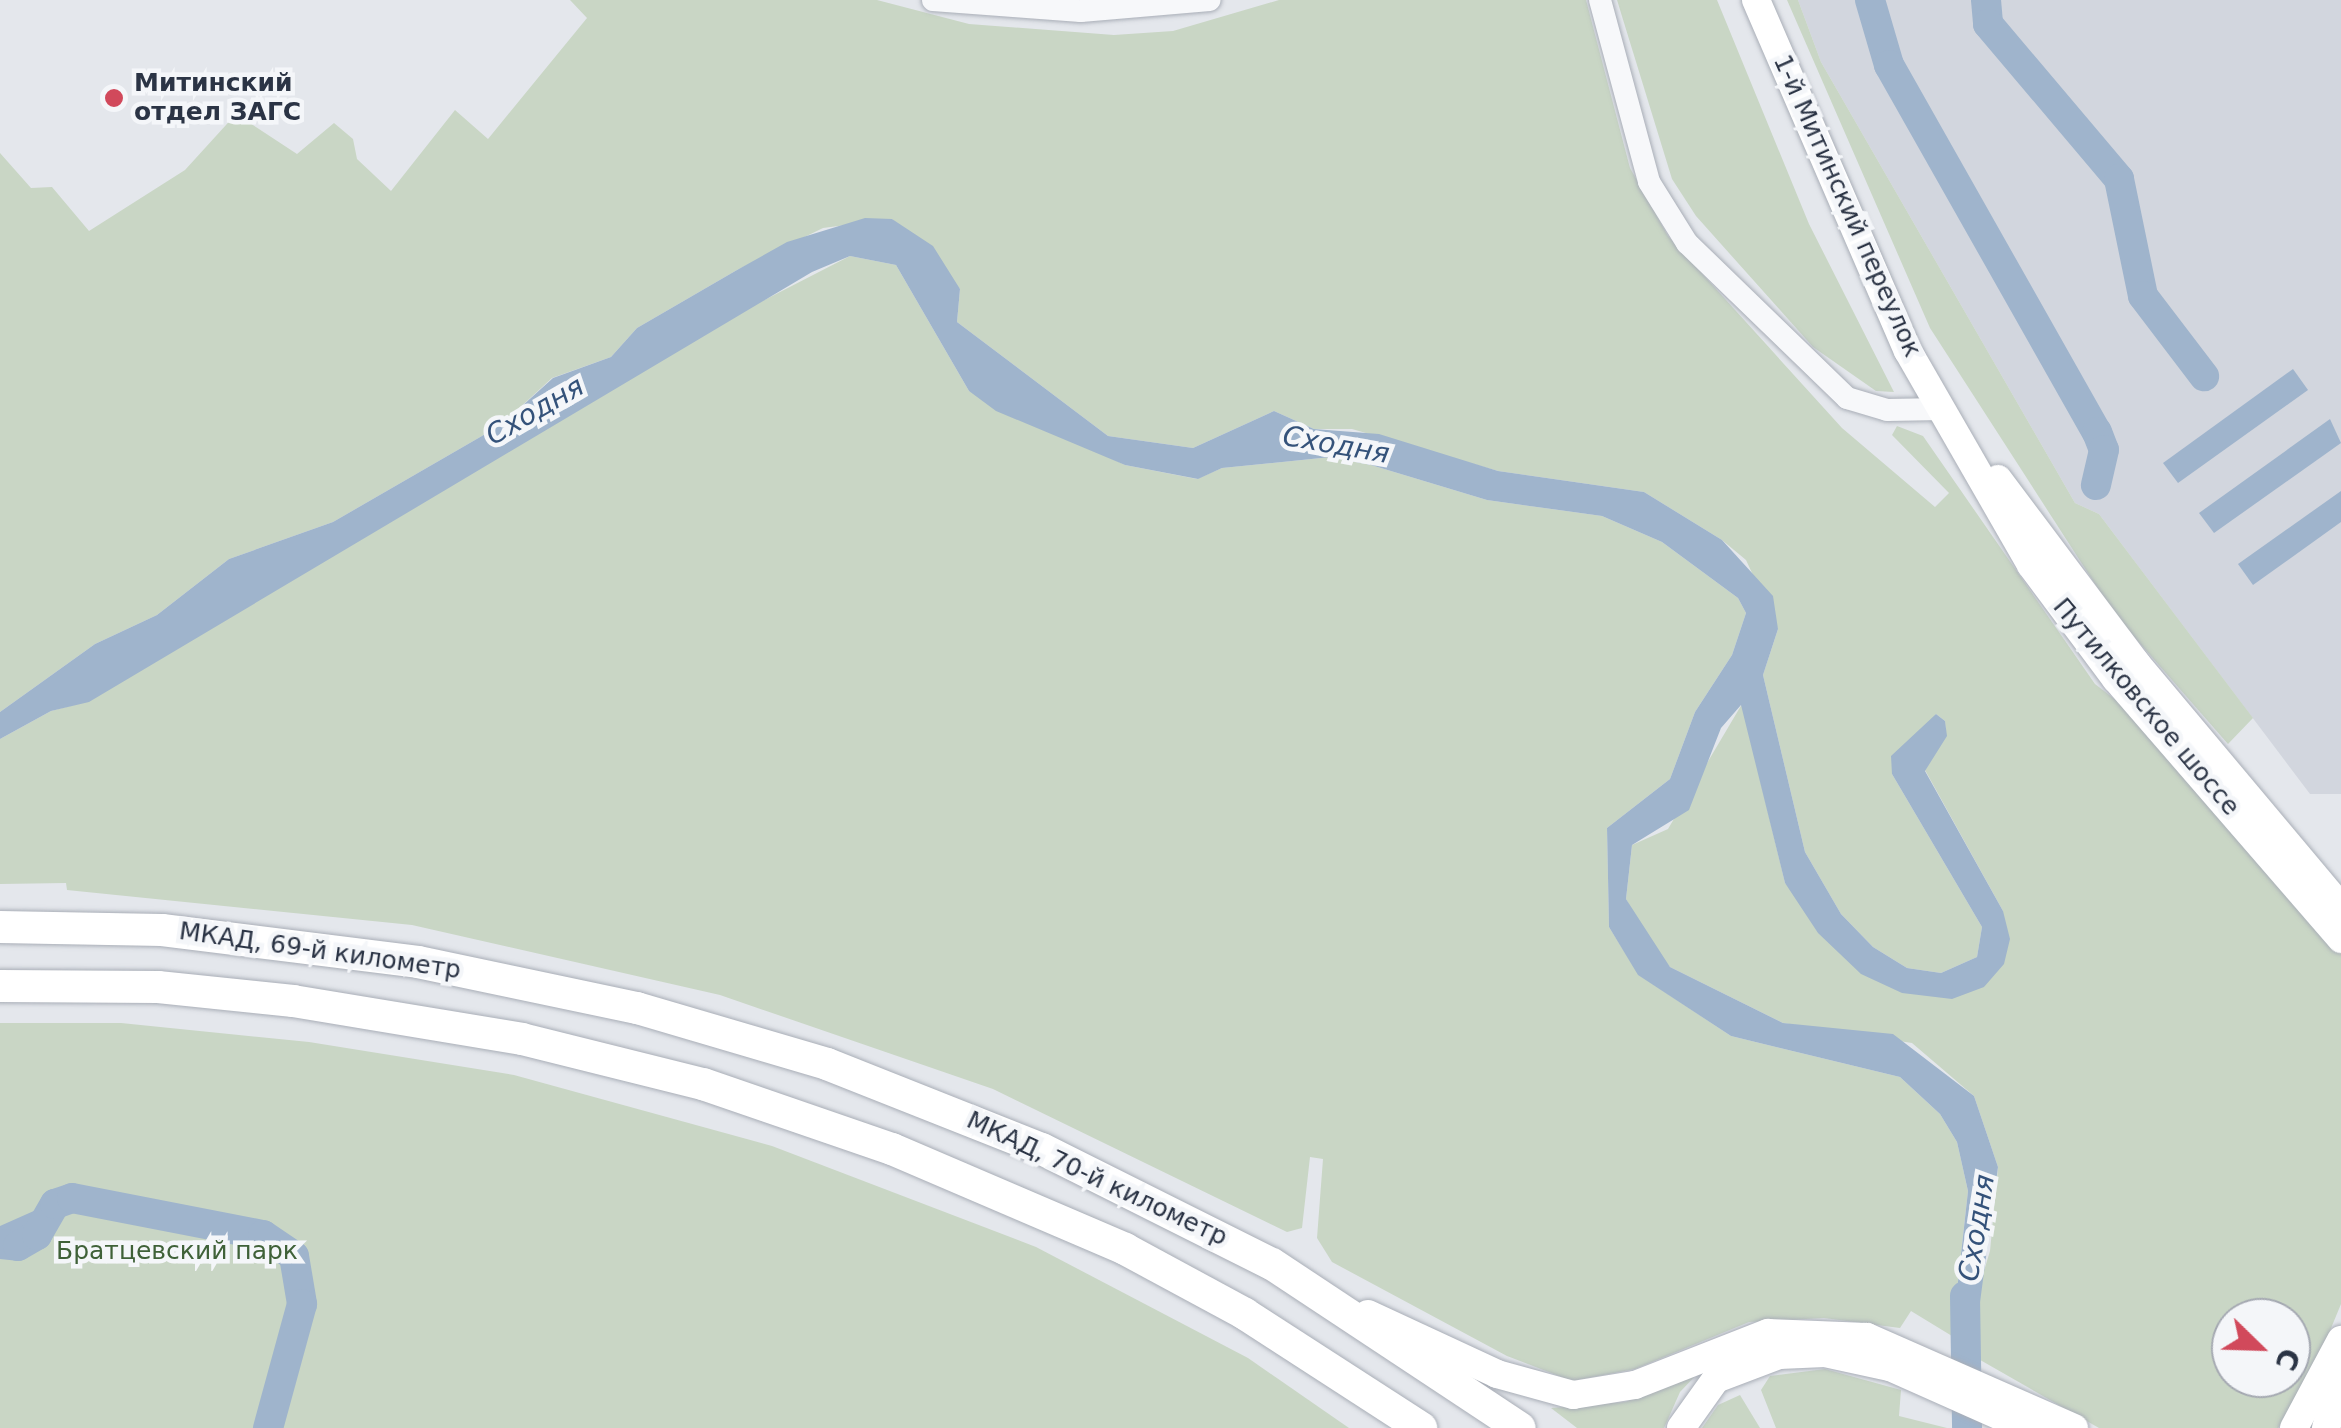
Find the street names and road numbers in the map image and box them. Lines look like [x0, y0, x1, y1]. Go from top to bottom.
street label: 1-й Митинский переулок [1767, 50, 1927, 362]
street label: Путилковское шоссе [2046, 592, 2246, 822]
street label: МКАД, 69-й километр [177, 916, 463, 986]
street label: МКАД, 70-й километр [962, 1105, 1232, 1253]

